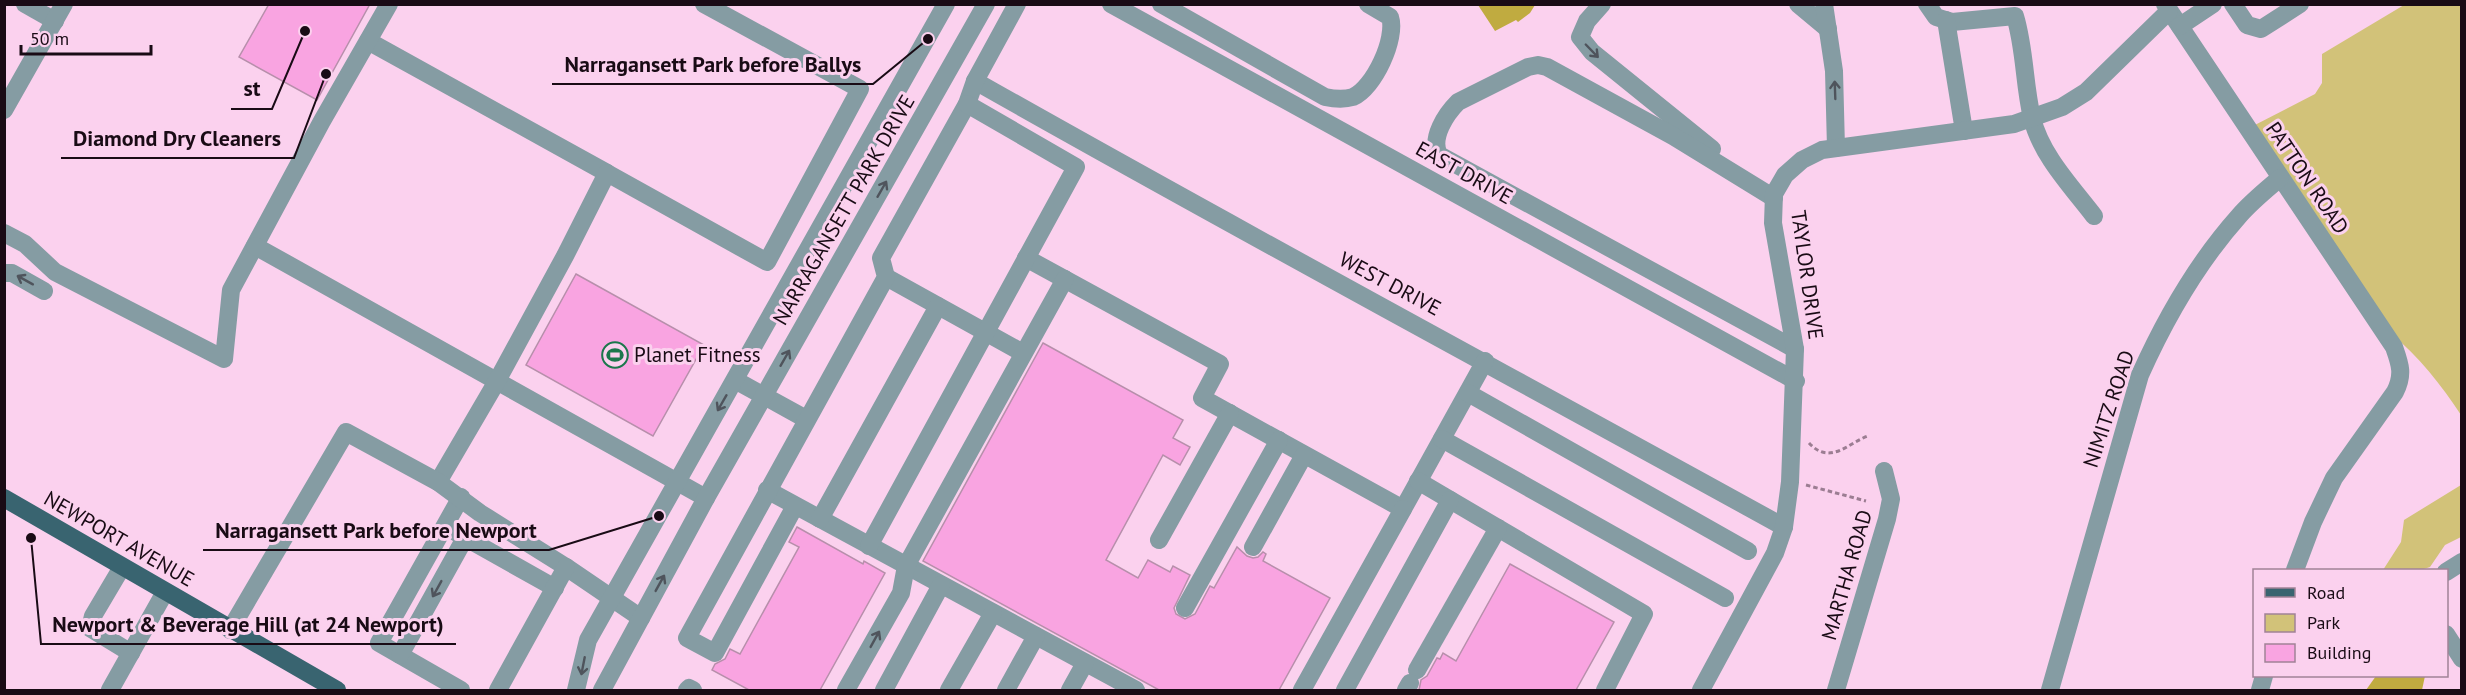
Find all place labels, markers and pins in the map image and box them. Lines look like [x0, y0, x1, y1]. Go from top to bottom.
callout: Narragansett Park before Ballys [552, 44, 873, 84]
callout: st [231, 69, 272, 109]
callout: Diamond Dry Cleaners [61, 118, 294, 158]
sports icon: Planet Fitness [600, 340, 630, 370]
place label: Planet Fitness [634, 341, 761, 368]
callout: Narragansett Park before Newport [203, 510, 549, 550]
callout: Newport & Beverage Hill (at 24 Newport) [41, 604, 456, 644]

